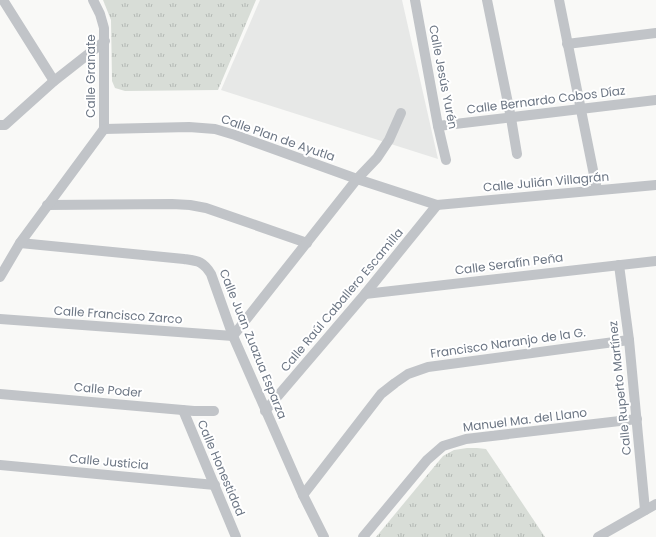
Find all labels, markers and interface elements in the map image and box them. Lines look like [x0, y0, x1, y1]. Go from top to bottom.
street label: Calle Jesús Yurén [425, 24, 462, 130]
street label: Calle Granate [82, 34, 99, 118]
street label: Calle Bernardo Cobos Díaz [466, 81, 626, 118]
street label: Calle Plan de Ayutla [219, 110, 337, 165]
street label: Calle Julián Villagrán [482, 168, 610, 195]
street label: Calle Raúl Caballero Escamilla [276, 224, 407, 375]
street label: Calle Serafín Peña [454, 248, 564, 279]
street label: Calle Juan Zuazua Esparza [216, 266, 291, 421]
street label: Calle Francisco Zarco [53, 302, 183, 328]
street label: Calle Ruperto Martínez [604, 320, 635, 456]
street label: Francisco Naranjo de la G. [429, 323, 587, 362]
street label: Calle Poder [73, 378, 143, 401]
street label: Manuel Ma. del Llano [462, 403, 588, 436]
street label: Calle Honestidad [194, 417, 249, 519]
street label: Calle Justicia [69, 450, 150, 473]

